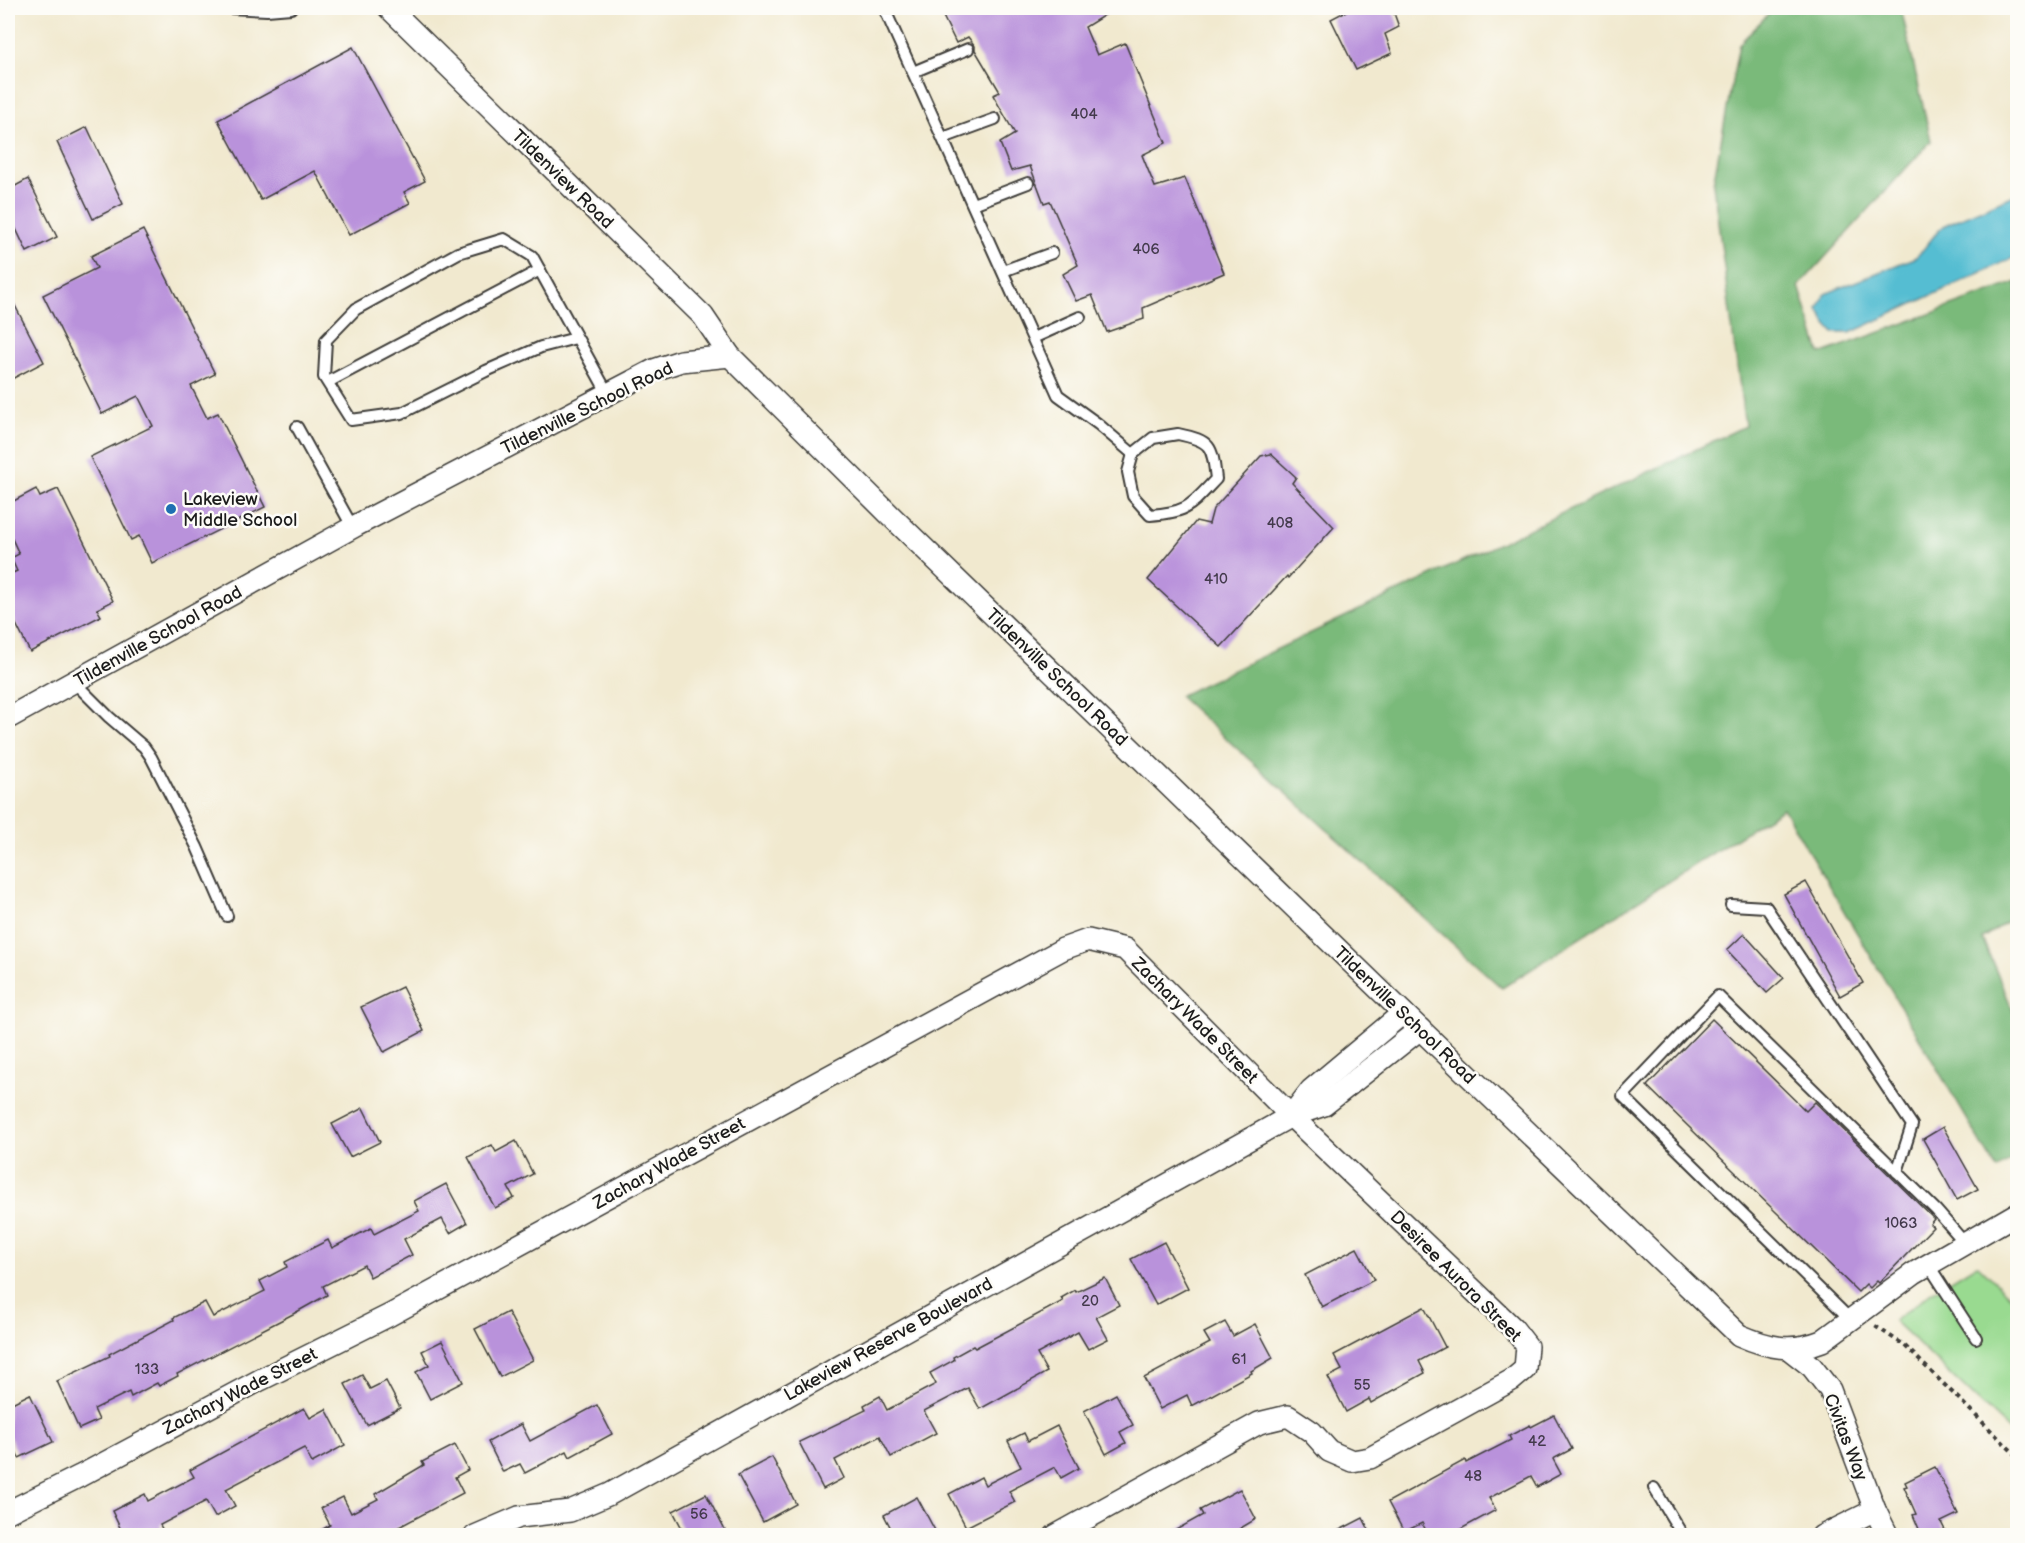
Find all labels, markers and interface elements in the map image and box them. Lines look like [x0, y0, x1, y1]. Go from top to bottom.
house number: 404 [1070, 105, 1098, 124]
street label: Tildenview Road [507, 125, 618, 233]
house number: 406 [1132, 240, 1160, 259]
street label: Tildenville School Road [498, 358, 677, 459]
place label: Lakeview Middle School [183, 489, 297, 531]
marker: Lakeview Middle School [164, 502, 178, 516]
house number: 408 [1267, 514, 1294, 533]
house number: 410 [1204, 570, 1228, 589]
street label: Tildenville School Road [71, 582, 246, 691]
street label: Tildenville School Road [982, 604, 1132, 750]
street label: Tildenville School Road [1330, 942, 1480, 1088]
street label: Zachary Wade Street [1126, 952, 1262, 1088]
street label: Zachary Wade Street [589, 1113, 749, 1214]
street label: Desiree Aurora Street [1386, 1207, 1526, 1347]
house number: 1063 [1884, 1214, 1918, 1233]
street label: Lakeview Reserve Boulevard [780, 1273, 996, 1406]
house number: 20 [1081, 1292, 1099, 1311]
street label: Zachary Wade Street [159, 1343, 321, 1440]
house number: 61 [1232, 1350, 1246, 1369]
house number: 133 [135, 1360, 159, 1379]
house number: 55 [1353, 1376, 1371, 1395]
street label: Civitas Way [1819, 1391, 1872, 1484]
house number: 42 [1528, 1432, 1546, 1451]
house number: 48 [1464, 1467, 1482, 1486]
house number: 56 [690, 1505, 708, 1524]

